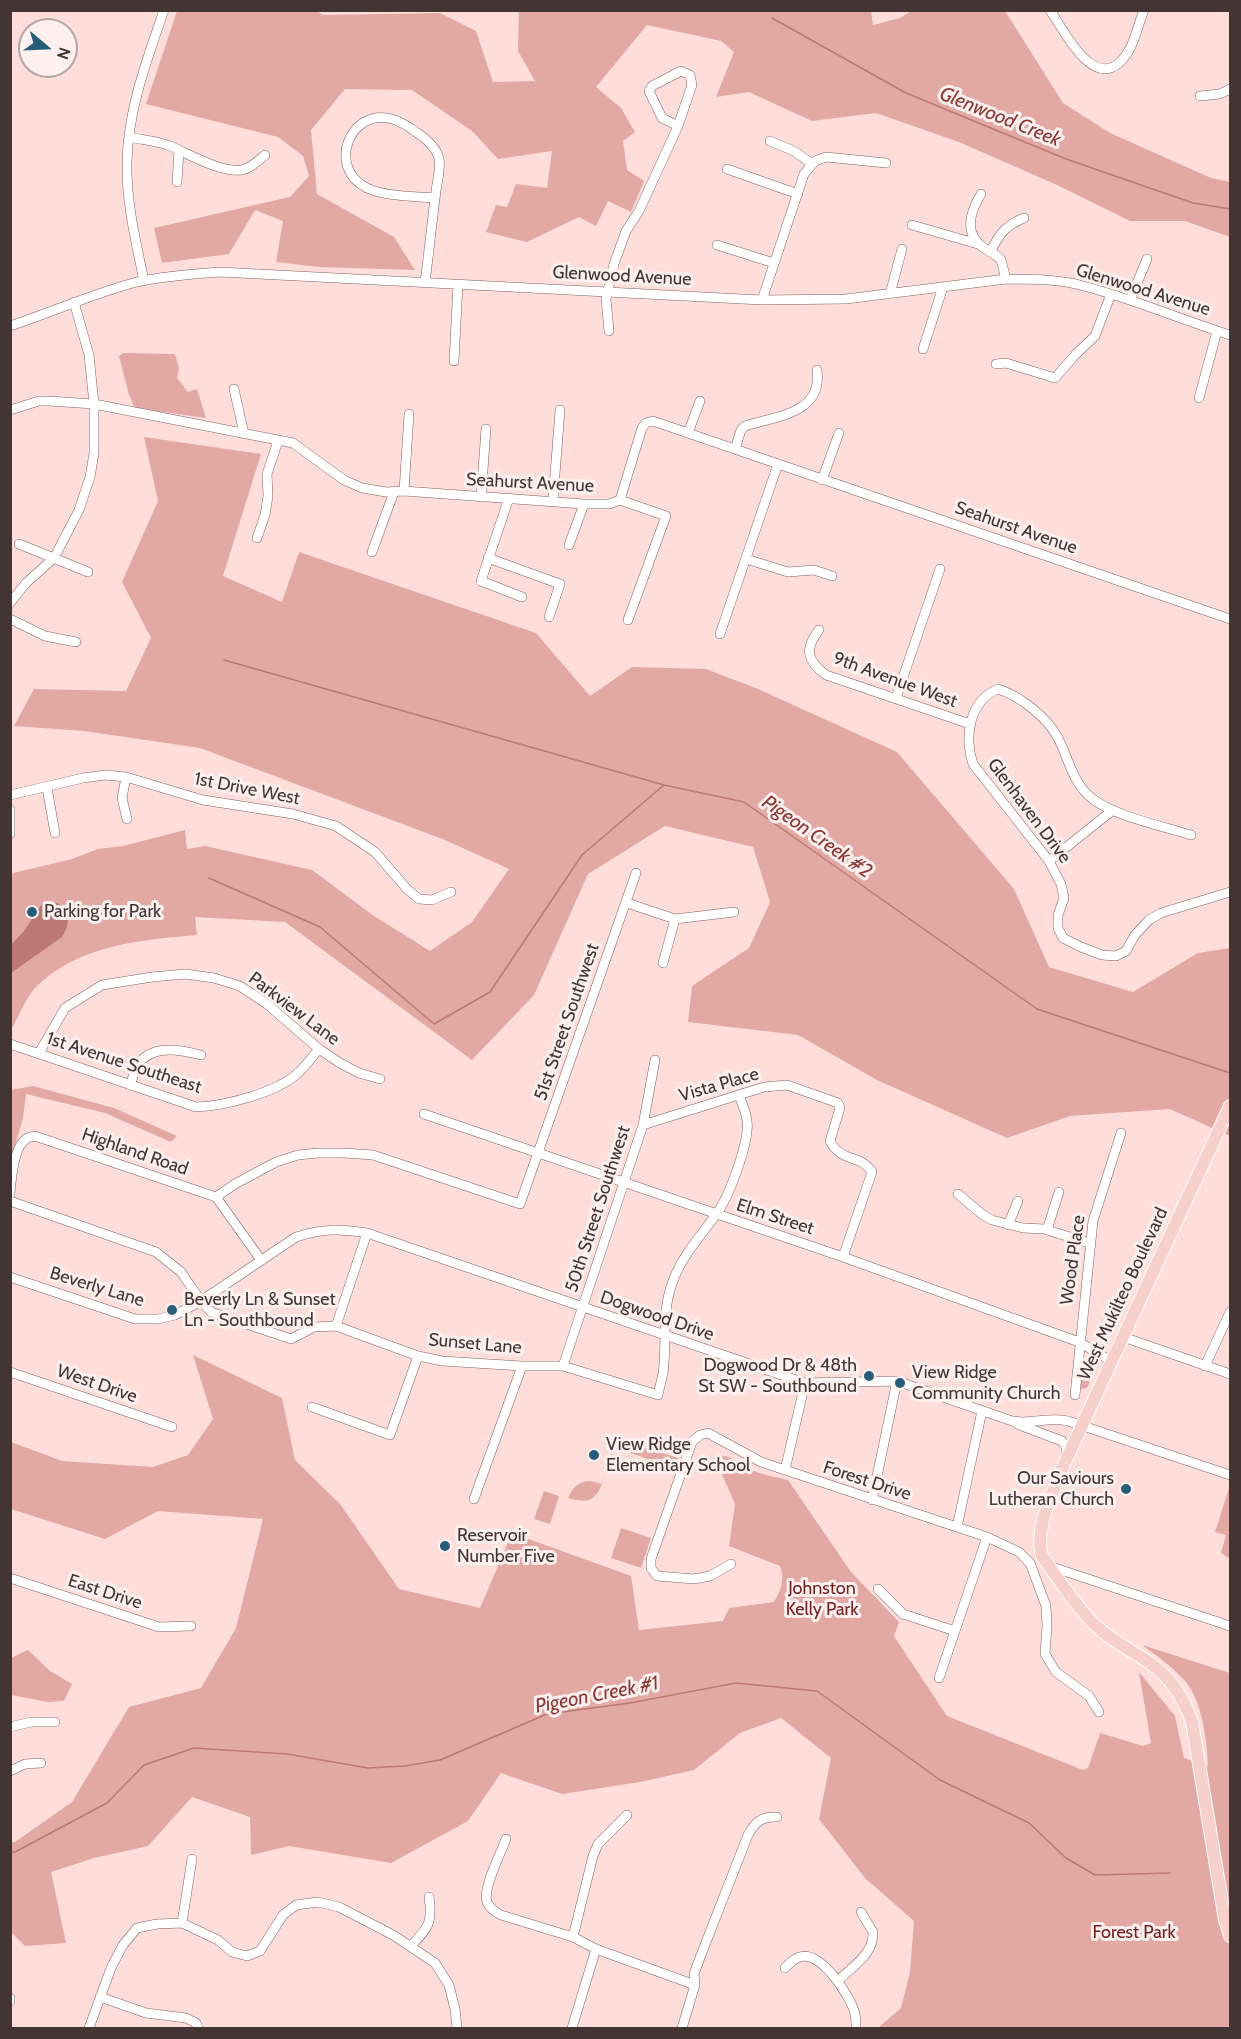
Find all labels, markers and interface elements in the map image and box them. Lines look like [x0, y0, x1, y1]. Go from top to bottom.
north arrow [18, 18, 78, 78]
text: N [53, 45, 74, 62]
water label: Glenwood Creek [936, 82, 1064, 152]
street label: Glenwood Avenue [1073, 259, 1213, 321]
street label: Glenwood Avenue [552, 262, 692, 290]
street label: Seahurst Avenue [466, 469, 594, 497]
street label: Seahurst Avenue [952, 497, 1080, 559]
street label: 9th Avenue West [830, 648, 960, 712]
street label: Glenhaven Drive [982, 754, 1076, 868]
street label: 1st Drive West [192, 768, 302, 810]
water label: Pigeon Creek #2 [757, 790, 877, 884]
place label: Parking for Park [44, 901, 161, 923]
marker: Parking for Park [25, 905, 39, 919]
street label: 51st Street Southwest [530, 941, 604, 1103]
street label: Parkview Lane [244, 968, 344, 1050]
street label: 1st Avenue Southeast [44, 1028, 204, 1098]
street label: Vista Place [677, 1063, 761, 1107]
street label: 50th Street Southwest [561, 1123, 635, 1295]
street label: Highland Road [79, 1124, 191, 1180]
street label: Elm Street [733, 1194, 817, 1240]
street label: West Mukilteo Boulevard [1073, 1204, 1173, 1384]
street label: Wood Place [1056, 1214, 1090, 1306]
street label: Beverly Lane [47, 1262, 147, 1312]
street label: Dogwood Drive [597, 1286, 717, 1346]
place label: Beverly Ln & Sunset Ln - Southbound [184, 1289, 336, 1332]
marker: Beverly Ln & Sunset Ln - Southbound [165, 1303, 179, 1317]
street label: Sunset Lane [427, 1329, 523, 1359]
place label: Dogwood Dr & 48th St SW - Southbound [698, 1355, 857, 1398]
street label: West Drive [54, 1360, 140, 1408]
place label: View Ridge Community Church [912, 1362, 1060, 1404]
marker: Dogwood Dr & 48th St SW - Southbound [862, 1369, 876, 1383]
marker: View Ridge Community Church [893, 1376, 907, 1390]
place label: View Ridge Elementary School [606, 1434, 750, 1476]
marker: View Ridge Elementary School [587, 1448, 601, 1462]
street label: Forest Drive [820, 1457, 914, 1505]
place label: Our Saviours Lutheran Church [989, 1468, 1114, 1510]
marker: Our Saviours Lutheran Church [1119, 1482, 1133, 1496]
place label: Reservoir Number Five [457, 1525, 555, 1568]
marker: Reservoir Number Five [438, 1539, 452, 1553]
street label: East Drive [65, 1570, 145, 1614]
park label: Johnston Kelly Park [786, 1578, 858, 1620]
water label: Pigeon Creek #1 [533, 1671, 661, 1719]
park label: Forest Park [1092, 1922, 1176, 1944]

